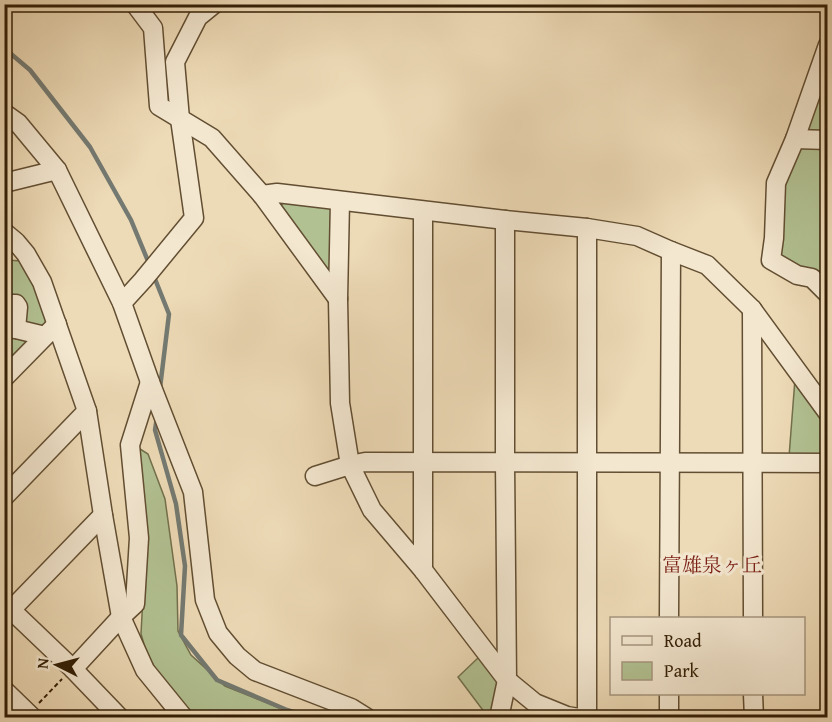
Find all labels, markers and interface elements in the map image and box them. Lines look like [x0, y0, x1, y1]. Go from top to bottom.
district label: 富雄泉ヶ丘 [662, 550, 762, 579]
legend [610, 617, 805, 695]
text: Road [664, 627, 702, 654]
north arrow [27, 635, 87, 695]
text: N [30, 657, 55, 670]
text: Park [664, 657, 700, 684]

